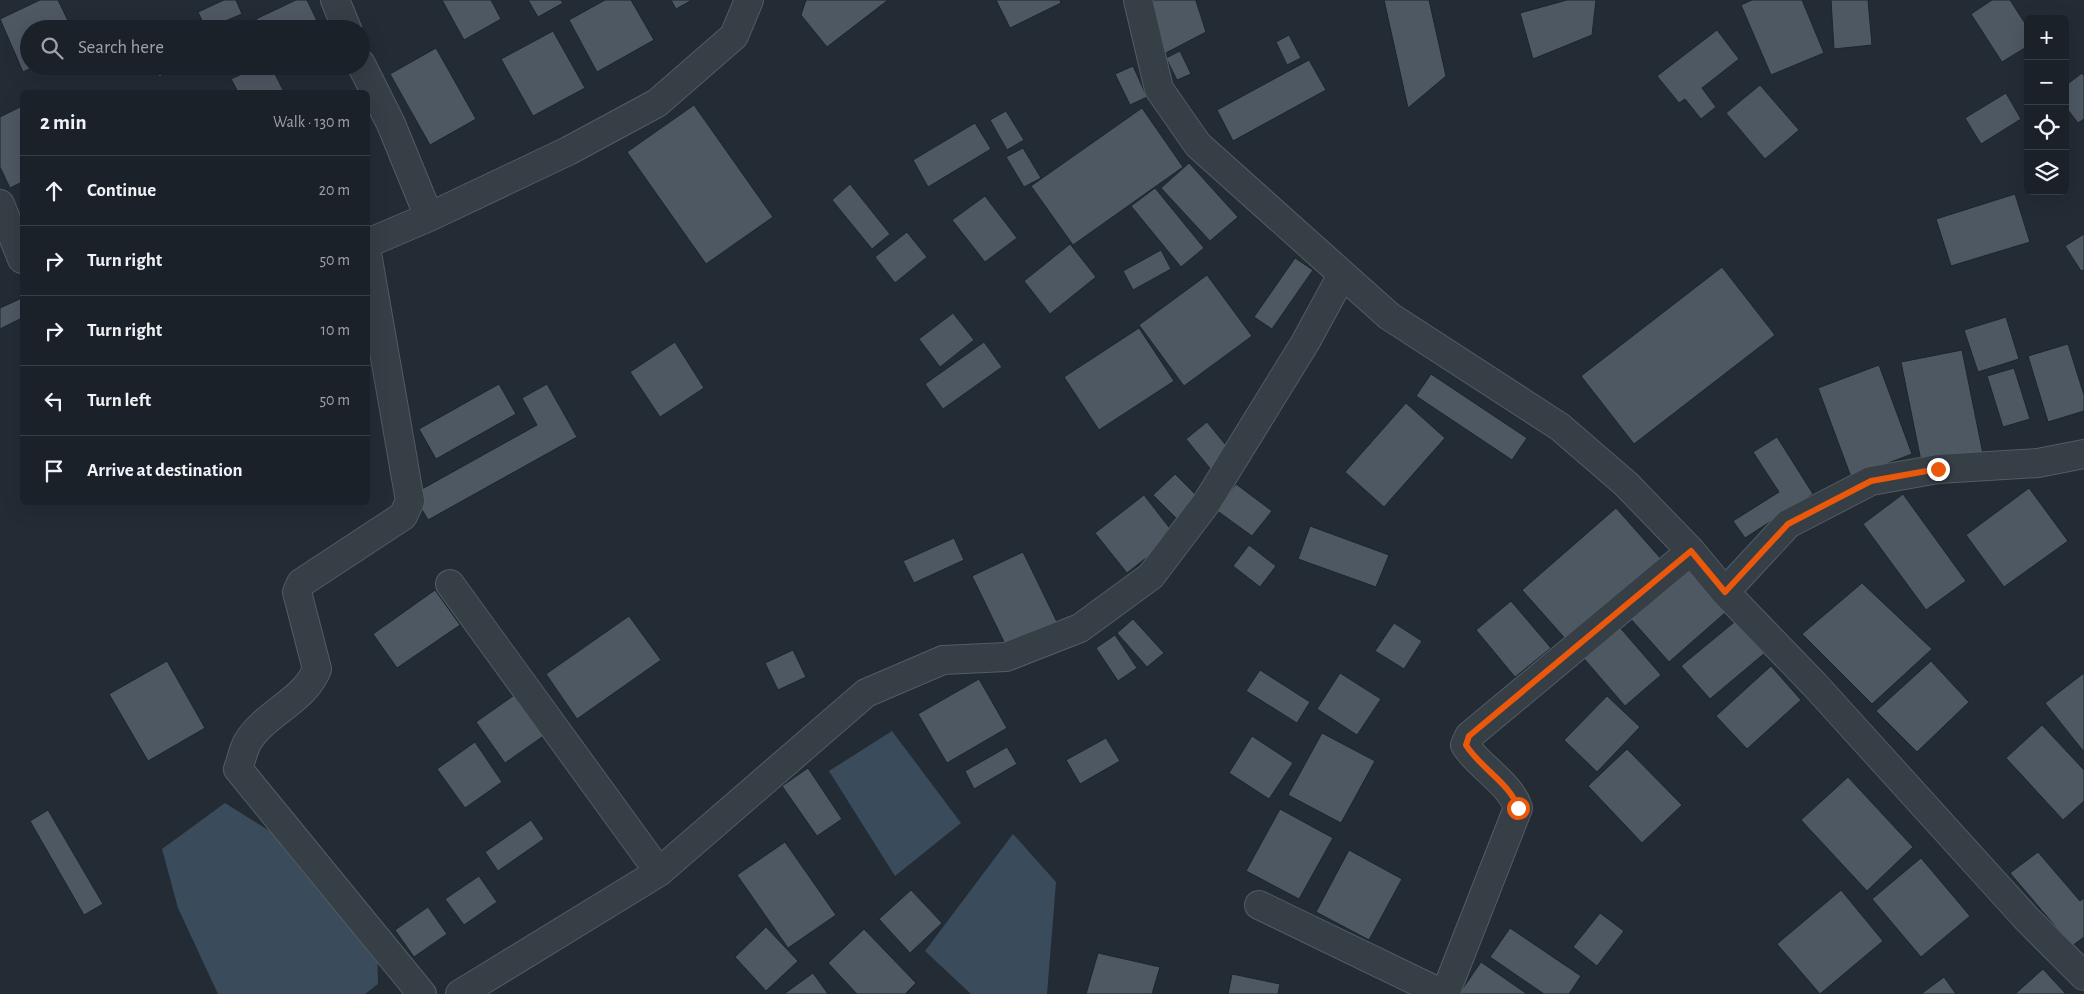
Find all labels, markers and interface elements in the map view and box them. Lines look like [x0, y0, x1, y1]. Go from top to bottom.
map controls [2024, 15, 2069, 195]
button: + [2024, 15, 2069, 60]
search box [20, 20, 370, 75]
icon: search [38, 34, 66, 62]
text: Search here [78, 38, 164, 57]
button: − [2024, 60, 2069, 105]
button: locate [2024, 105, 2069, 150]
text: 2 min [40, 112, 87, 133]
text: Walk · 130 m [273, 114, 350, 130]
button: layers [2024, 150, 2069, 195]
icon: ahead [40, 177, 68, 205]
text: Continue [87, 181, 156, 200]
text: 20 m [319, 182, 350, 198]
icon: right [40, 247, 68, 275]
text: Turn right [87, 251, 162, 270]
text: 50 m [319, 252, 350, 268]
icon: right [40, 317, 68, 345]
text: Turn right [87, 321, 162, 340]
text: 10 m [321, 322, 350, 338]
icon: left [40, 387, 68, 415]
text: Turn left [87, 391, 151, 410]
text: 50 m [319, 392, 350, 408]
icon: arrive [40, 457, 68, 485]
route end [1927, 458, 1950, 481]
text: Arrive at destination [87, 461, 243, 480]
route start [1507, 797, 1530, 820]

